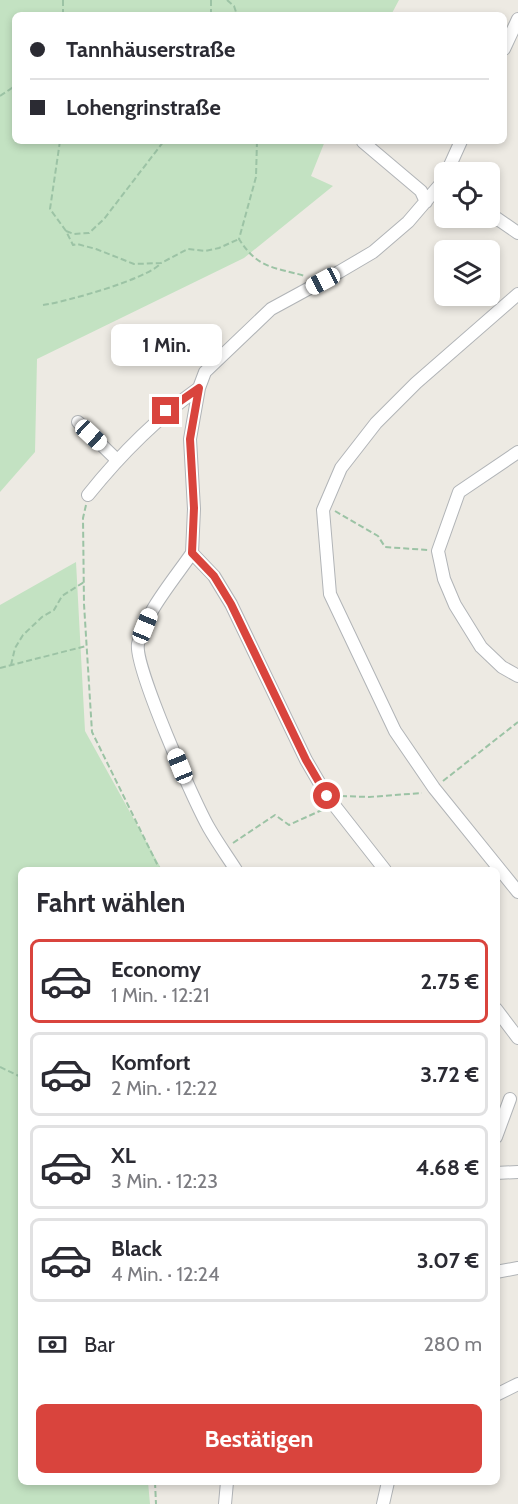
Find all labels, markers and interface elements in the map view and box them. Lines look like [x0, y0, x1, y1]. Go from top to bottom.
text: Tannhäuserstraße [66, 36, 235, 63]
text: Lohengrinstraße [66, 94, 221, 121]
map controls [434, 162, 500, 306]
button: locate [434, 162, 500, 228]
button: layers [434, 240, 500, 306]
car [303, 265, 343, 297]
callout: 1 Min. [110, 324, 222, 366]
text: 1 Min. [142, 333, 191, 357]
route end [152, 397, 179, 424]
car [72, 416, 110, 454]
car [130, 606, 160, 646]
car [165, 746, 195, 786]
route start [313, 782, 340, 809]
text: Fahrt wählen [36, 886, 185, 919]
icon: car [39, 954, 93, 1008]
text: Economy [111, 956, 201, 983]
text: 2.75 € [420, 968, 479, 995]
text: 1 Min. · 12:21 [111, 983, 210, 1007]
icon: car [39, 1047, 93, 1101]
text: Komfort [111, 1049, 190, 1076]
text: 3.72 € [420, 1061, 479, 1088]
text: 2 Min. · 12:22 [111, 1076, 217, 1100]
icon: car [39, 1140, 93, 1194]
text: XL [111, 1142, 136, 1169]
text: 4.68 € [416, 1154, 479, 1181]
text: 3 Min. · 12:23 [111, 1169, 218, 1193]
icon: car [39, 1233, 93, 1287]
text: Black [111, 1235, 162, 1262]
text: 3.07 € [417, 1247, 479, 1274]
text: 4 Min. · 12:24 [111, 1262, 220, 1286]
icon: cash [36, 1328, 69, 1361]
text: Bar [84, 1331, 115, 1358]
text: 280 m [423, 1332, 482, 1356]
button: Bestätigen [36, 1404, 482, 1473]

